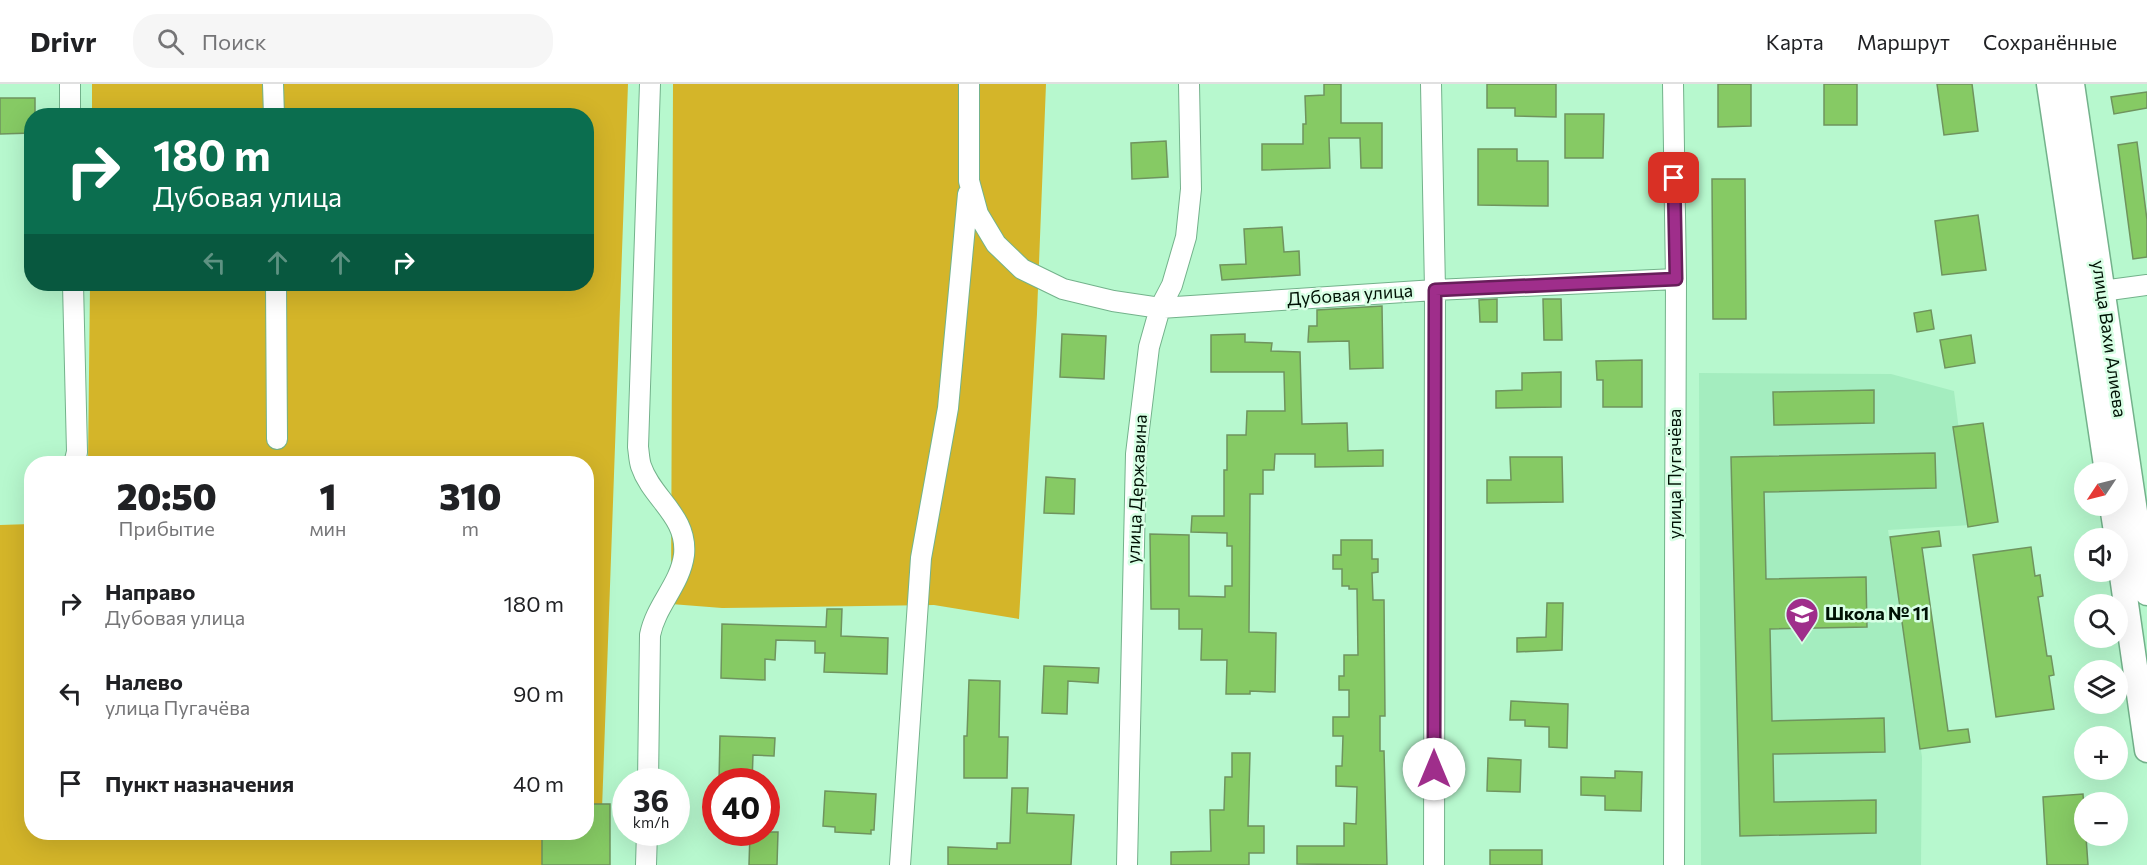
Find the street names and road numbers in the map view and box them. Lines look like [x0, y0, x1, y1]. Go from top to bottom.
street label: улица Вахи Алиева [2088, 259, 2132, 419]
street label: Дубовая улица [1286, 279, 1414, 309]
street label: улица Пугачёва [1663, 409, 1685, 539]
street label: улица Державина [1121, 414, 1151, 564]

